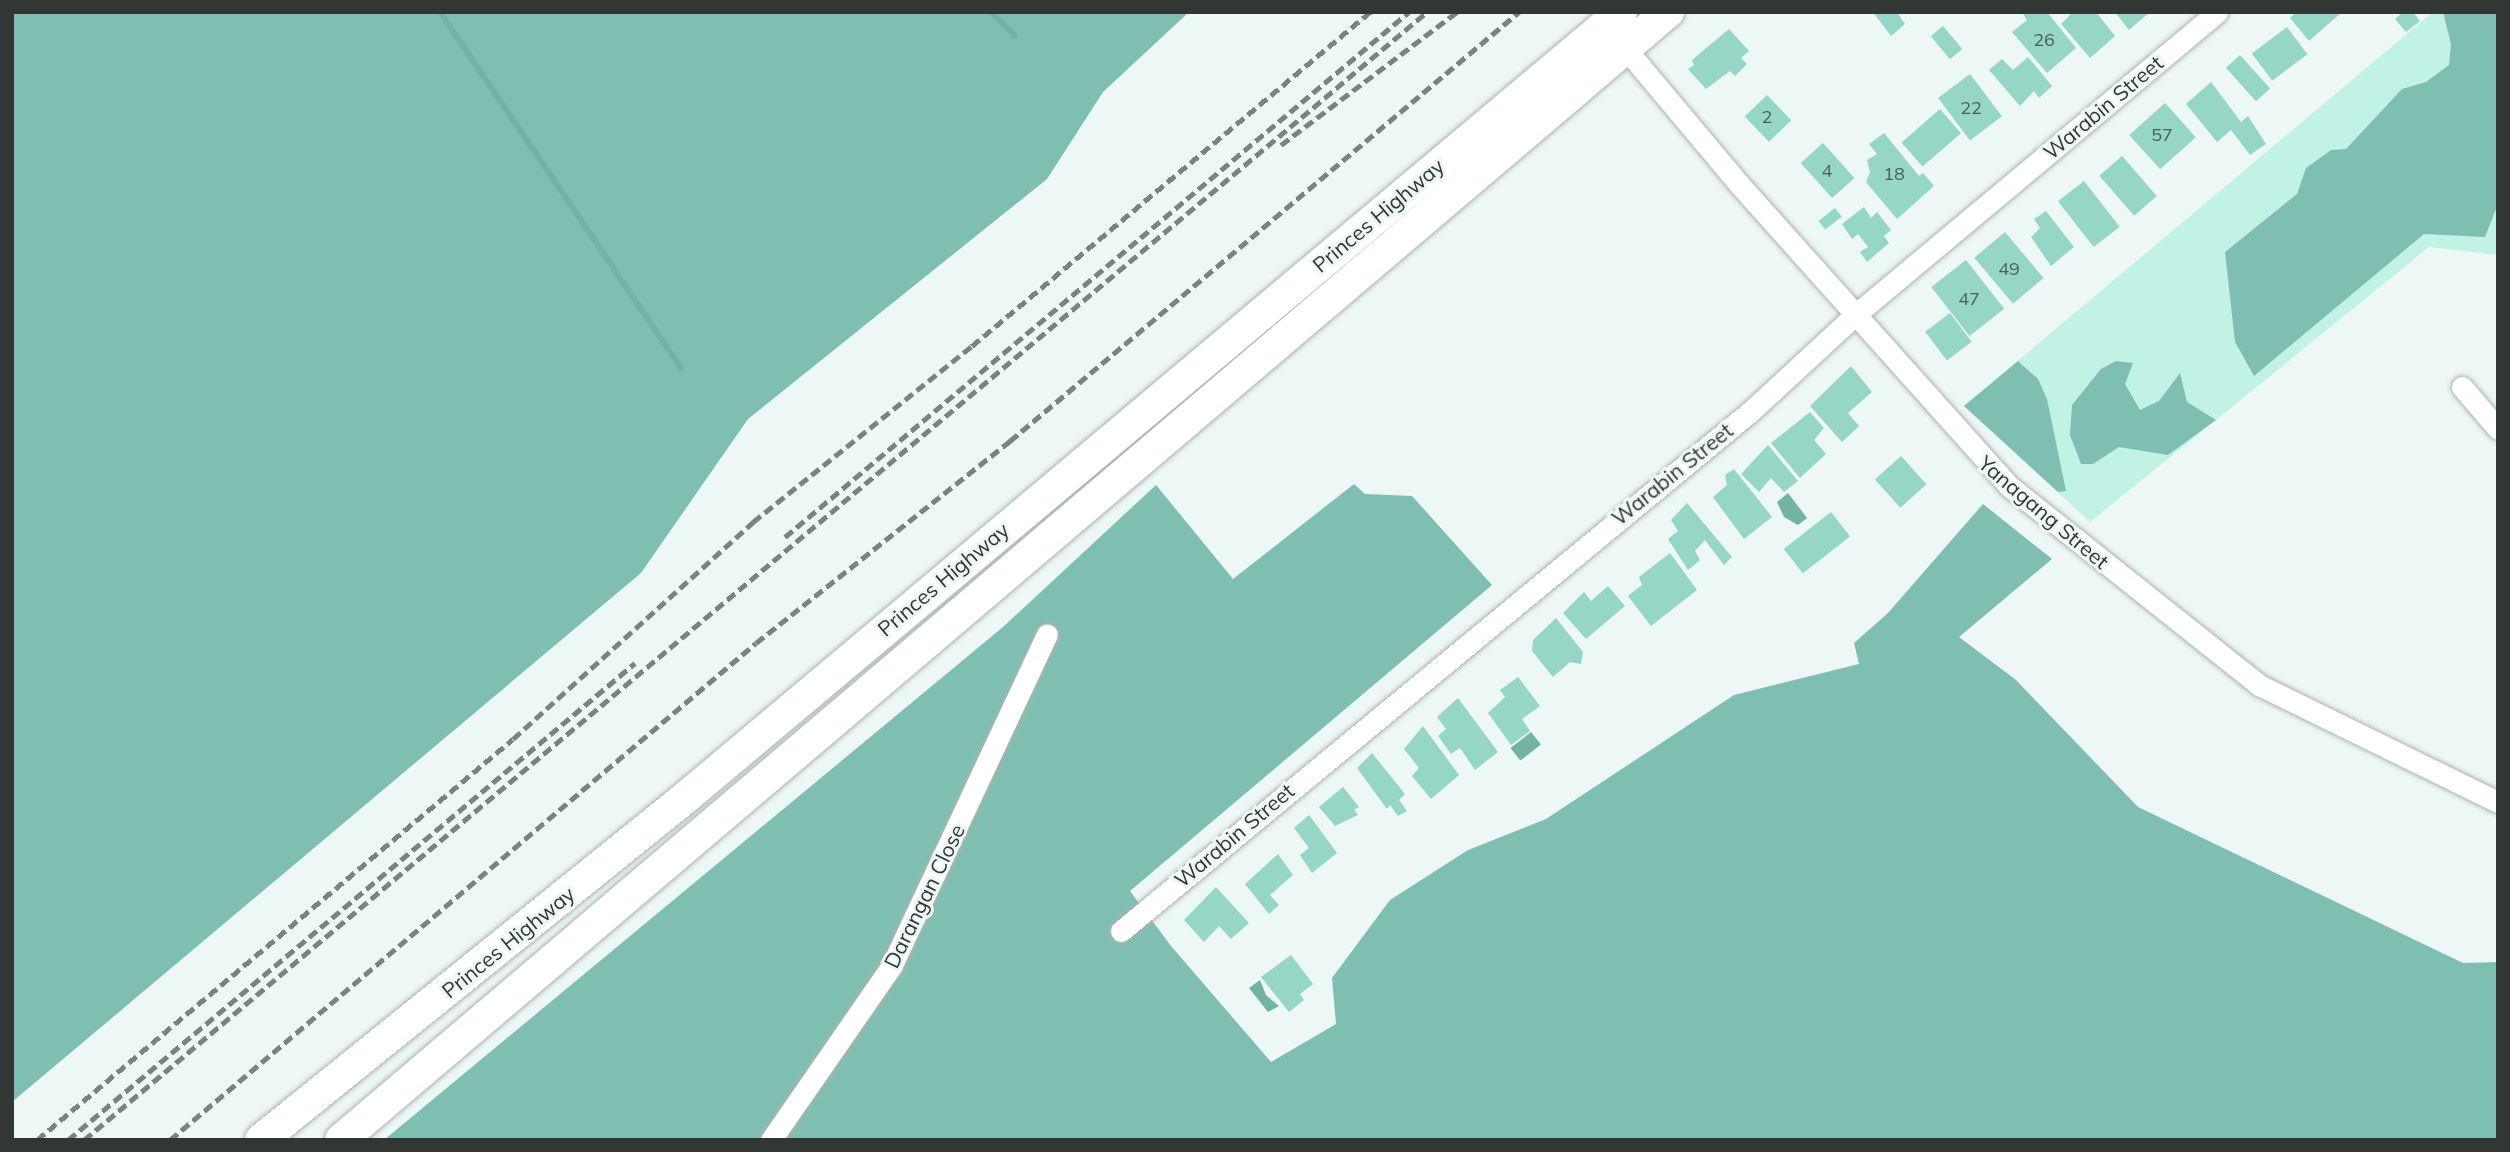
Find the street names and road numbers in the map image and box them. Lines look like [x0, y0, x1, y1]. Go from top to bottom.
street label: Warabin Street [2038, 50, 2168, 164]
street label: Princes Highway [1307, 153, 1449, 277]
street label: Warabin Street [1606, 418, 1738, 530]
street label: Yanagang Street [1974, 450, 2114, 574]
street label: Princes Highway [872, 517, 1014, 641]
street label: Warabin Street [1169, 778, 1299, 892]
street label: Darangan Close [878, 820, 970, 972]
street label: Princes Highway [437, 881, 579, 1003]

